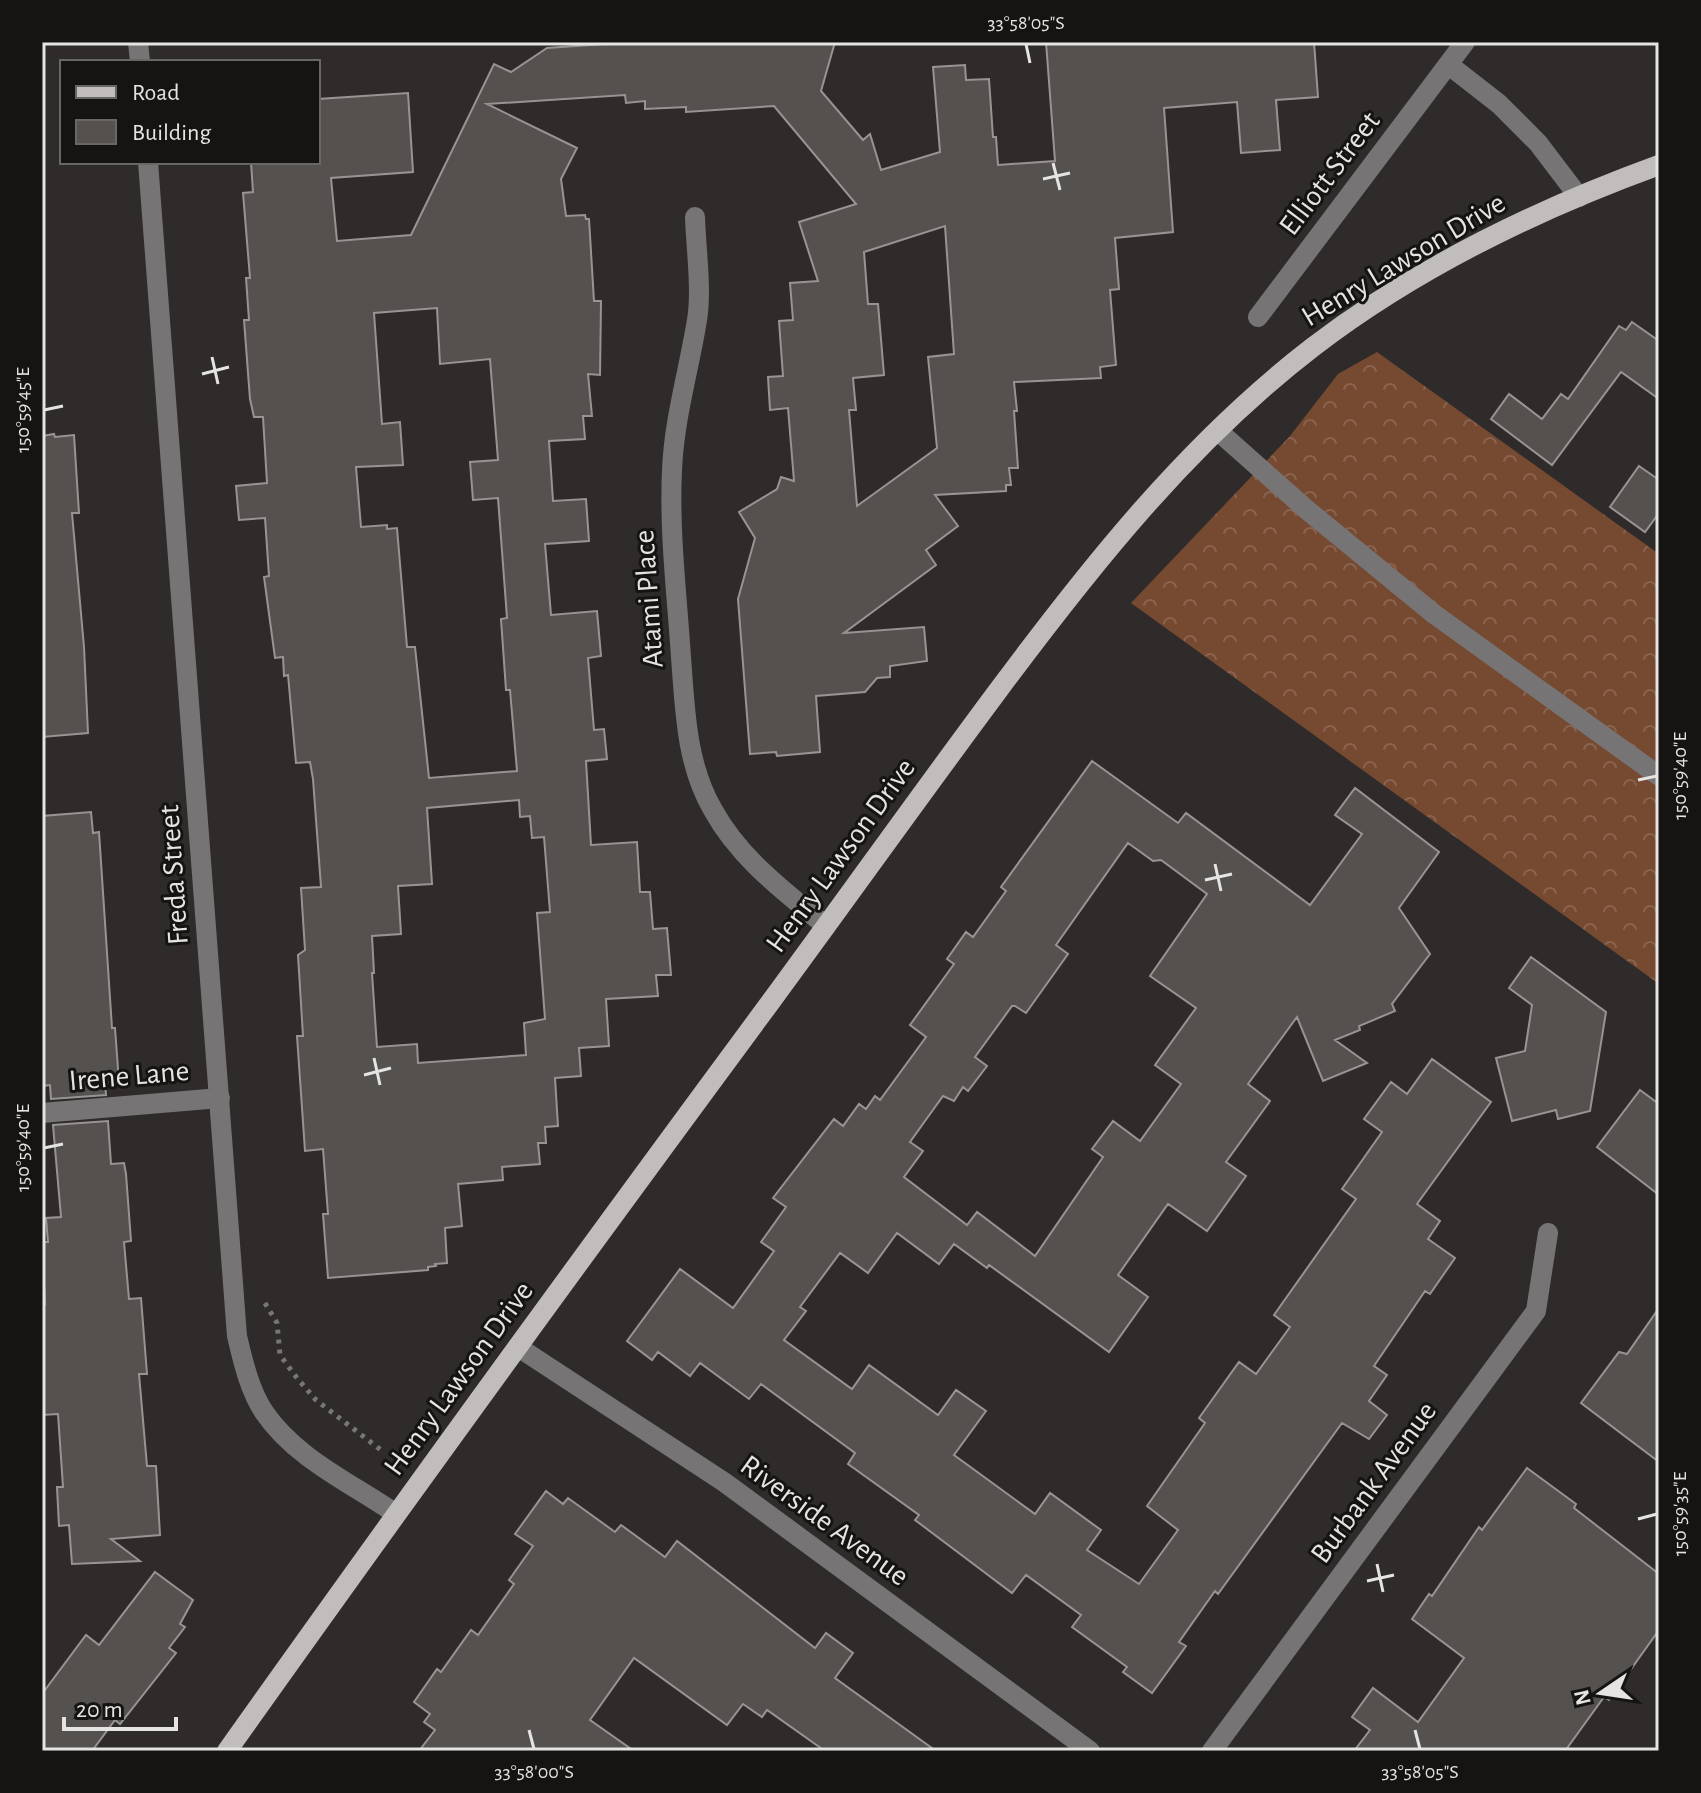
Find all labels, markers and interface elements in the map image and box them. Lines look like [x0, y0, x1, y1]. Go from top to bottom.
text: 33°58'05"S [987, 13, 1065, 33]
legend [60, 60, 320, 164]
text: Road [132, 81, 180, 105]
street label: Elliott Street [1274, 106, 1386, 241]
text: Building [132, 121, 211, 145]
street label: Henry Lawson Drive [1297, 187, 1510, 332]
text: 150°59'45"E [13, 367, 33, 453]
street label: Atami Place [629, 529, 669, 669]
text: 150°59'40"E [1670, 732, 1690, 820]
street label: Henry Lawson Drive [761, 753, 921, 958]
street label: Freda Street [154, 803, 194, 946]
street label: Irene Lane [68, 1056, 191, 1096]
text: 150°59'40"E [13, 1104, 33, 1192]
street label: Henry Lawson Drive [379, 1276, 539, 1481]
street label: Burbank Avenue [1305, 1396, 1442, 1569]
street label: Riverside Avenue [735, 1450, 914, 1592]
text: 150°59'35"E [1670, 1471, 1690, 1556]
north arrow [1561, 1653, 1641, 1733]
scale bar [64, 1681, 176, 1731]
text: N [1570, 1687, 1595, 1707]
text: 20 m [76, 1698, 123, 1722]
text: 33°58'00"S [494, 1762, 574, 1782]
text: 33°58'05"S [1381, 1762, 1459, 1782]

